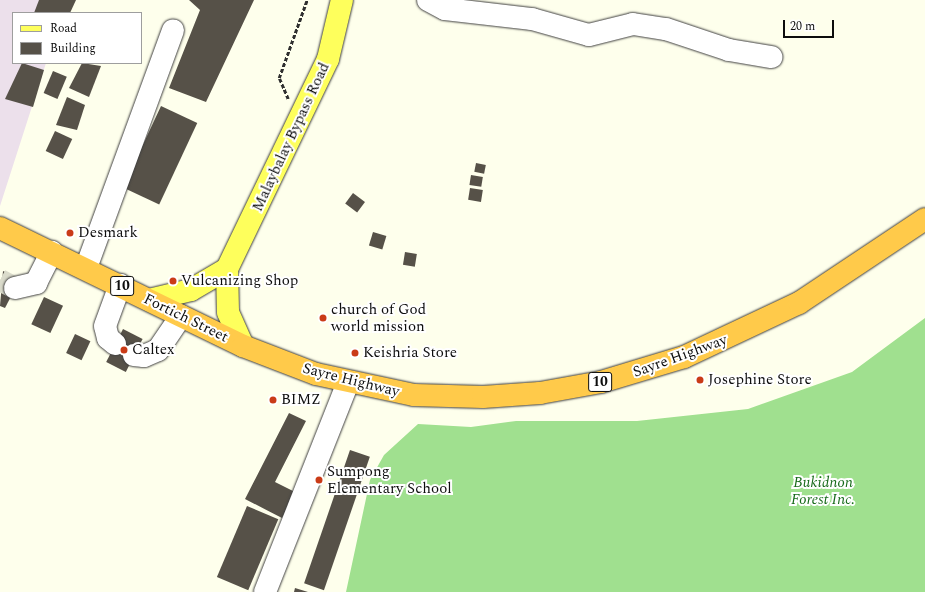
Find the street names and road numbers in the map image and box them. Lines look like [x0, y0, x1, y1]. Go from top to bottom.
street label: Malaybalay Bypass Road [249, 60, 333, 214]
road number: 10 [110, 274, 134, 298]
street label: Fortich Street [141, 290, 231, 346]
street label: Sayre Highway [630, 331, 730, 381]
street label: Sayre Highway [301, 359, 401, 401]
road number: 10 [588, 370, 612, 394]

